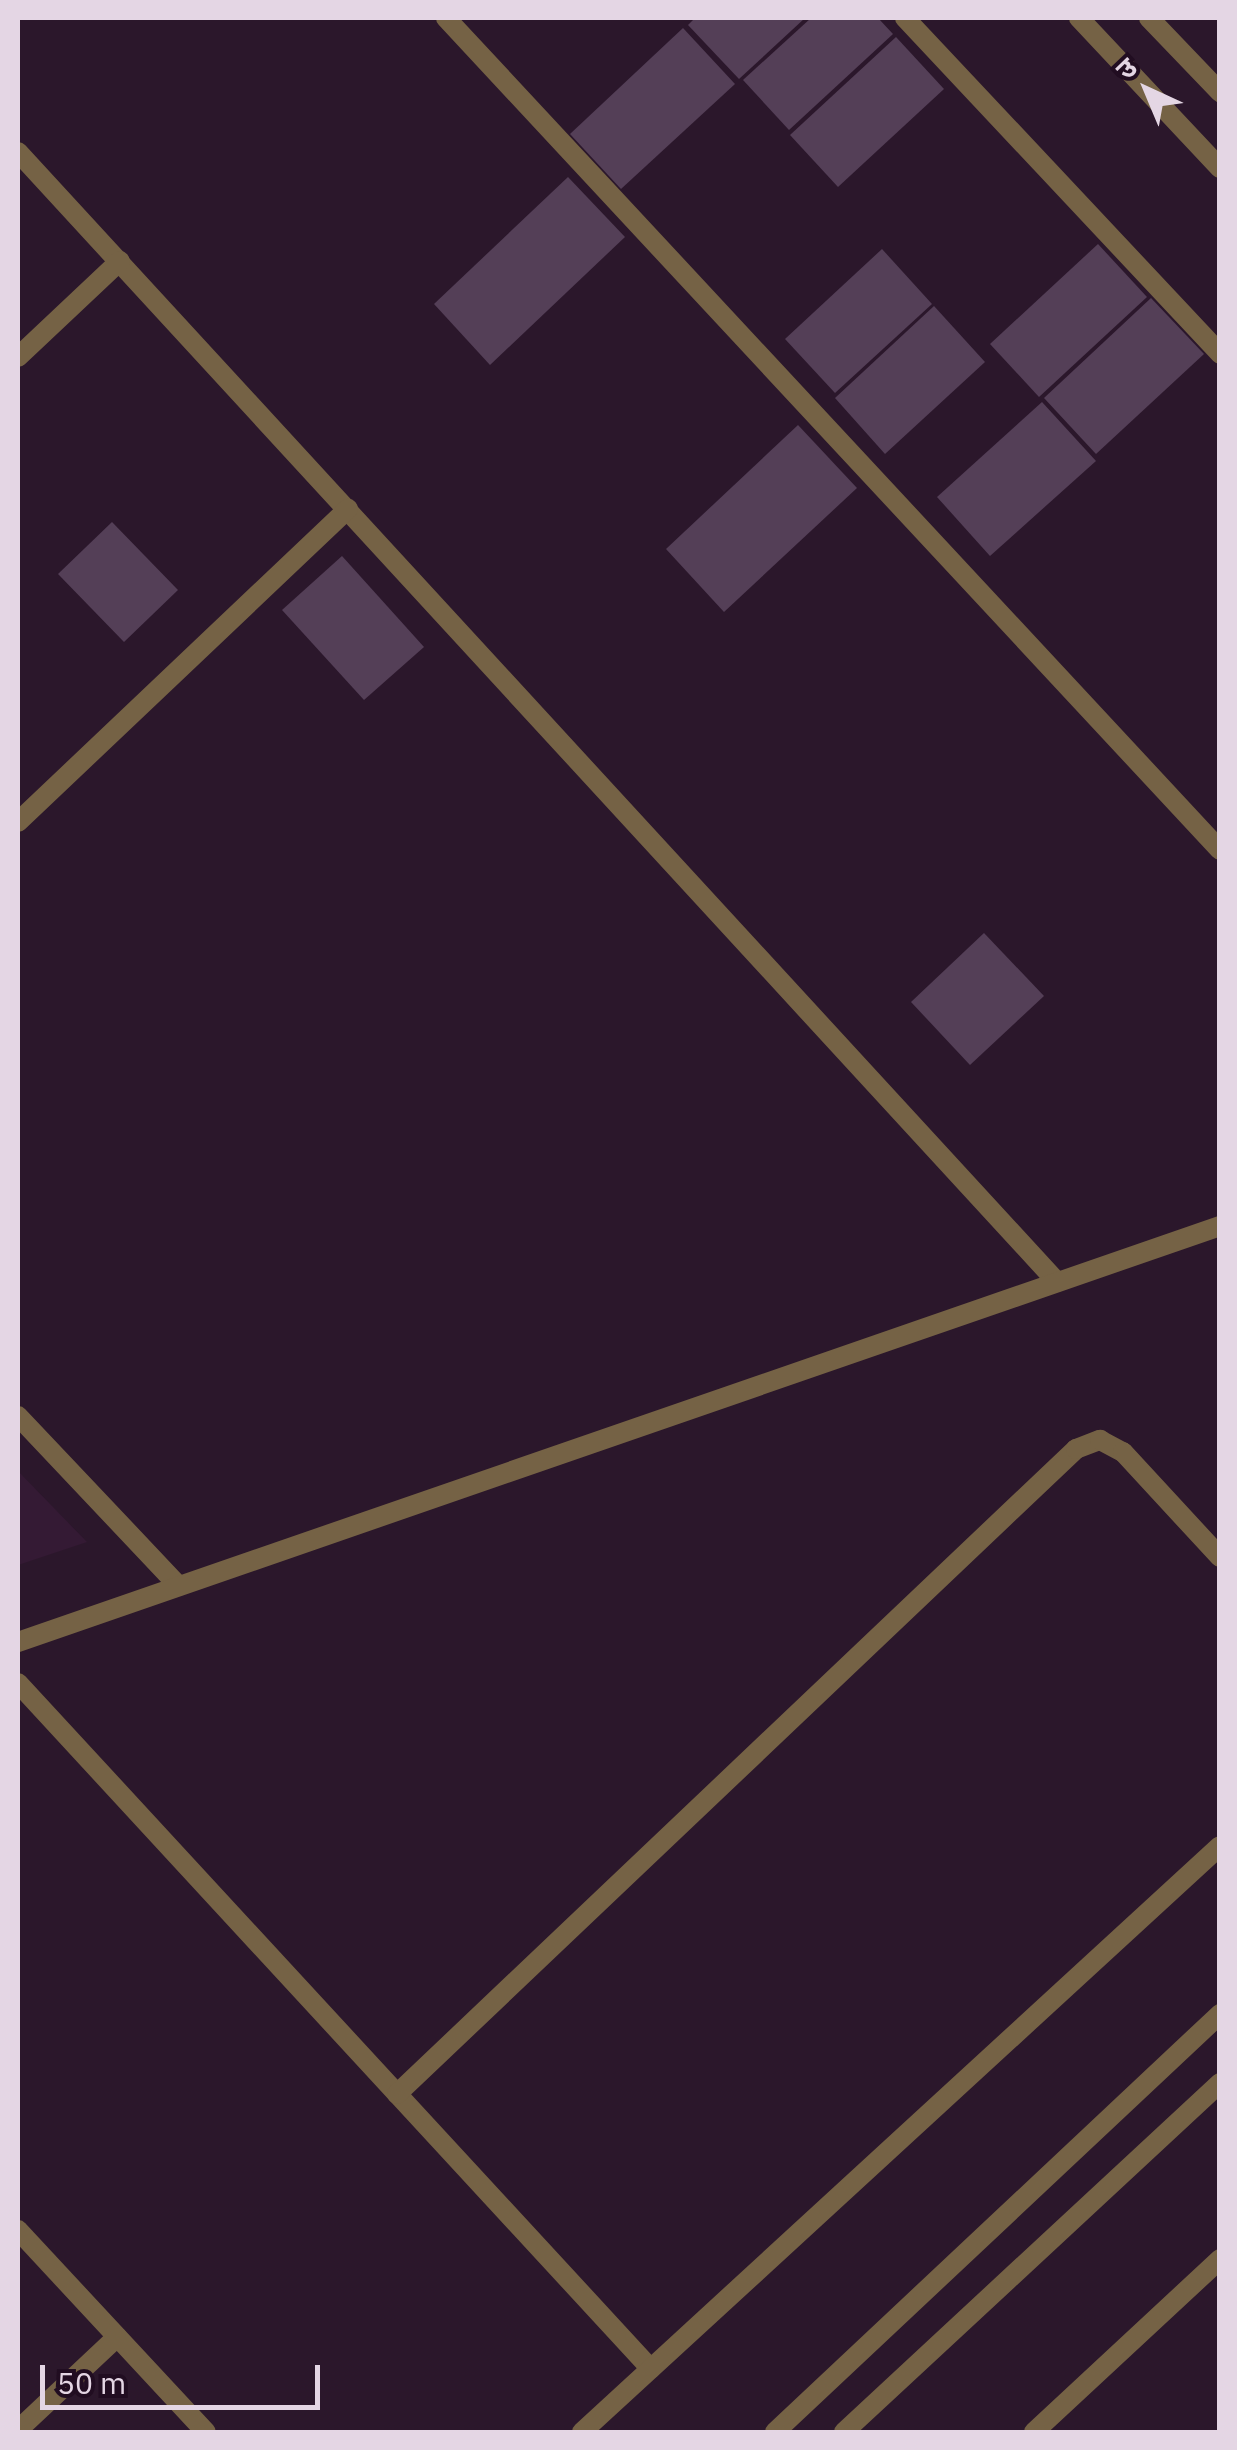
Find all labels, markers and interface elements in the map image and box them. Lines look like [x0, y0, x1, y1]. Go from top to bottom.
north arrow [1097, 40, 1197, 140]
text: उ [1107, 49, 1145, 87]
scale bar [45, 2345, 325, 2407]
text: 50 m [57, 2363, 126, 2402]

